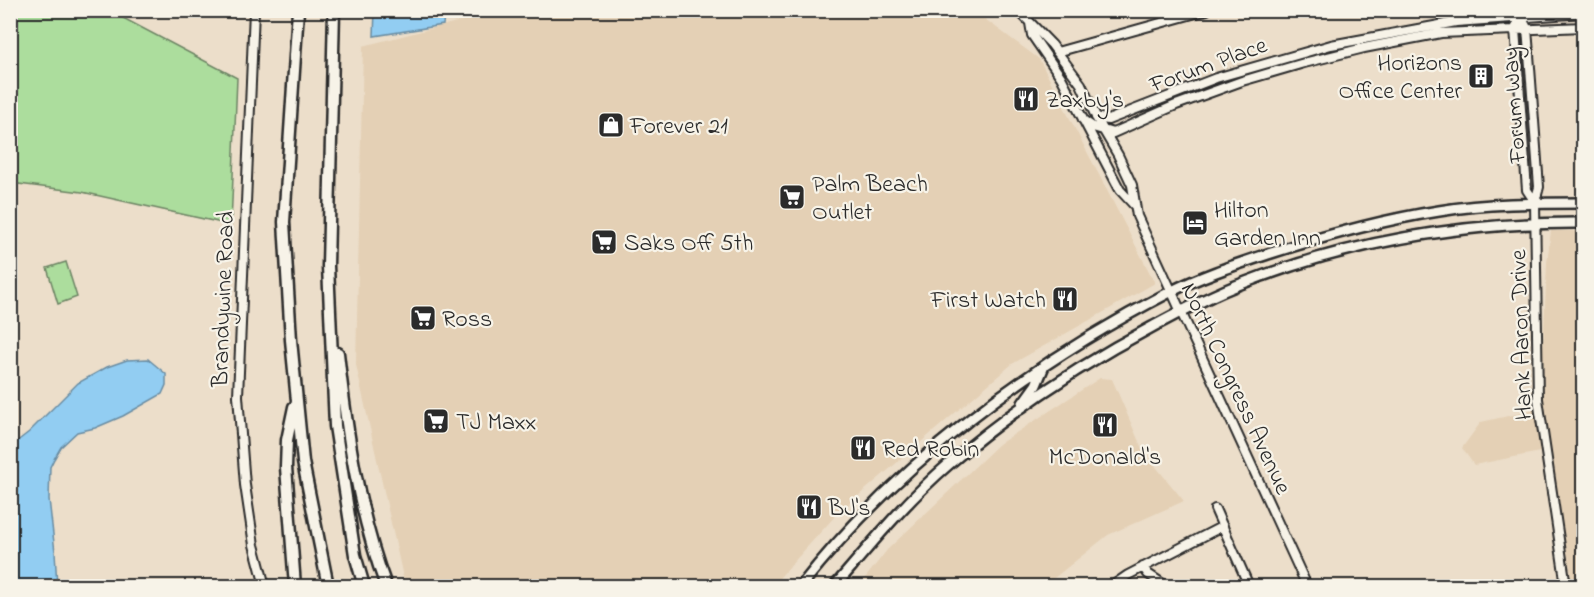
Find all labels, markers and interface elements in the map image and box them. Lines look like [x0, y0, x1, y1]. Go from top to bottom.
street label: Forum Place [1144, 29, 1273, 104]
street label: Forum Way [1494, 45, 1538, 165]
place label: Horizons Office Center [1338, 47, 1463, 110]
building icon: Horizons Office Center [1466, 61, 1496, 91]
restaurant icon: Zaxby's [1011, 84, 1041, 114]
place label: Zaxby's [1046, 84, 1124, 120]
shop icon: Forever 21 [596, 110, 626, 140]
place label: Forever 21 [629, 110, 728, 145]
place label: Palm Beach Outlet [812, 168, 928, 231]
supermarket icon: Palm Beach Outlet [777, 182, 807, 212]
place label: Hilton Garden Inn [1214, 194, 1321, 257]
hotel icon: Hilton Garden Inn [1180, 208, 1210, 238]
street label: Brandywine Road [204, 210, 246, 389]
supermarket icon: Saks Off 5th [589, 227, 619, 257]
place label: Saks Off 5th [624, 227, 753, 262]
street label: Hank Aaron Drive [1502, 249, 1543, 421]
street label: North Congress Avenue [1170, 277, 1299, 501]
place label: First Watch [930, 284, 1046, 319]
restaurant icon: First Watch [1050, 284, 1080, 314]
supermarket icon: Ross [408, 303, 438, 333]
place label: Ross [442, 303, 492, 338]
supermarket icon: TJ Maxx [421, 406, 451, 436]
place label: TJ Maxx [456, 406, 537, 441]
restaurant icon: McDonald's [1090, 410, 1120, 440]
restaurant icon: Red Robin [848, 433, 878, 463]
place label: Red Robin [882, 433, 979, 468]
place label: McDonald's [1049, 441, 1161, 476]
restaurant icon: BJ's [794, 492, 824, 522]
place label: BJ's [827, 492, 871, 527]

